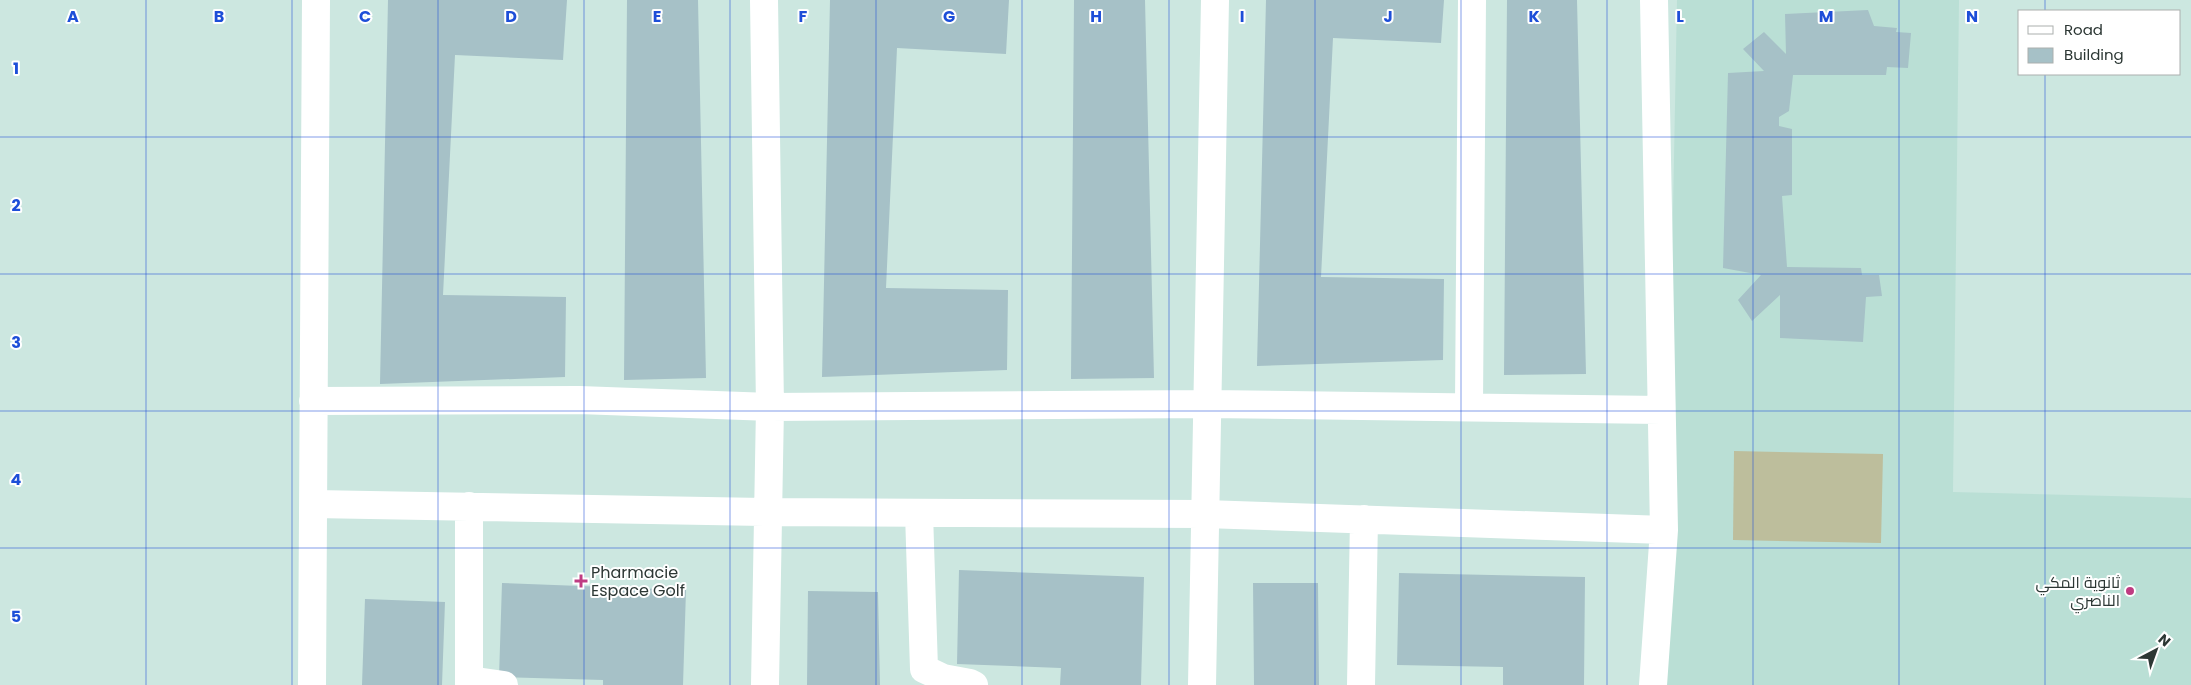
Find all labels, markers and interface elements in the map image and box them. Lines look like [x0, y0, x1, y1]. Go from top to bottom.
text: A [67, 5, 79, 28]
text: B [214, 5, 224, 28]
text: C [359, 5, 371, 28]
text: D [505, 5, 517, 28]
text: E [653, 5, 661, 28]
text: F [799, 5, 808, 28]
text: G [943, 5, 955, 28]
text: H [1090, 5, 1102, 28]
text: I [1240, 5, 1244, 28]
text: J [1383, 5, 1393, 28]
text: K [1528, 5, 1540, 28]
text: L [1676, 5, 1684, 28]
text: M [1819, 5, 1833, 28]
text: N [1966, 5, 1978, 28]
legend [2018, 10, 2181, 75]
text: Road [2064, 19, 2103, 40]
text: Building [2064, 44, 2124, 65]
text: 1 [13, 57, 19, 80]
text: 2 [11, 194, 21, 217]
text: 3 [11, 331, 21, 354]
text: 4 [11, 468, 22, 491]
place label: Pharmacie Espace Golf [591, 561, 685, 602]
place label: ثانوية المكي الناصري [2036, 571, 2121, 614]
marker: Pharmacie Espace Golf [575, 575, 587, 587]
marker: ثانوية المكي الناصري [2124, 585, 2136, 597]
text: 5 [11, 605, 21, 628]
north arrow [2131, 625, 2181, 675]
text: N [2154, 629, 2175, 651]

